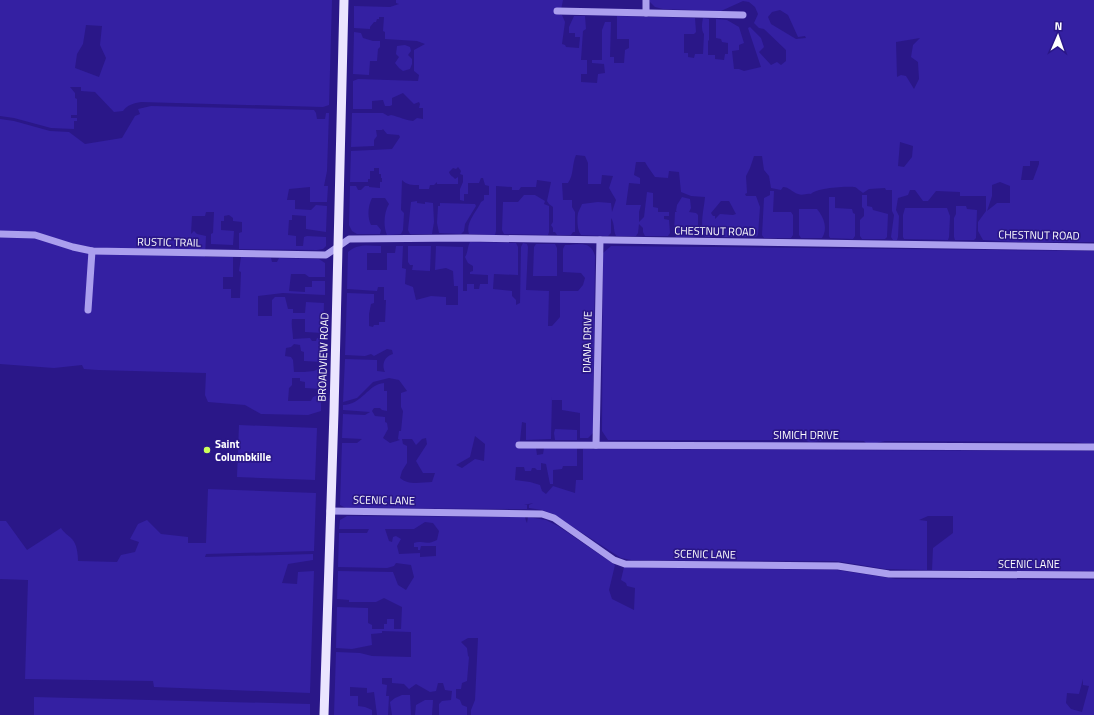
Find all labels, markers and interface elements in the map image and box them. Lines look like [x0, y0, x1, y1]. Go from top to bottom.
north arrow [1038, 16, 1078, 56]
text: N [1054, 18, 1062, 34]
street label: CHESTNUT ROAD [674, 222, 756, 240]
street label: CHESTNUT ROAD [998, 226, 1080, 244]
street label: RUSTIC TRAIL [137, 233, 202, 251]
street label: DIANA DRIVE [578, 311, 596, 373]
street label: BROADVIEW ROAD [313, 312, 333, 402]
street label: SIMICH DRIVE [773, 427, 839, 443]
place label: Saint Columbkille [215, 436, 271, 465]
marker: Saint Columbkille [202, 445, 212, 455]
street label: SCENIC LANE [353, 491, 415, 509]
street label: SCENIC LANE [674, 545, 736, 563]
street label: SCENIC LANE [998, 556, 1060, 572]

